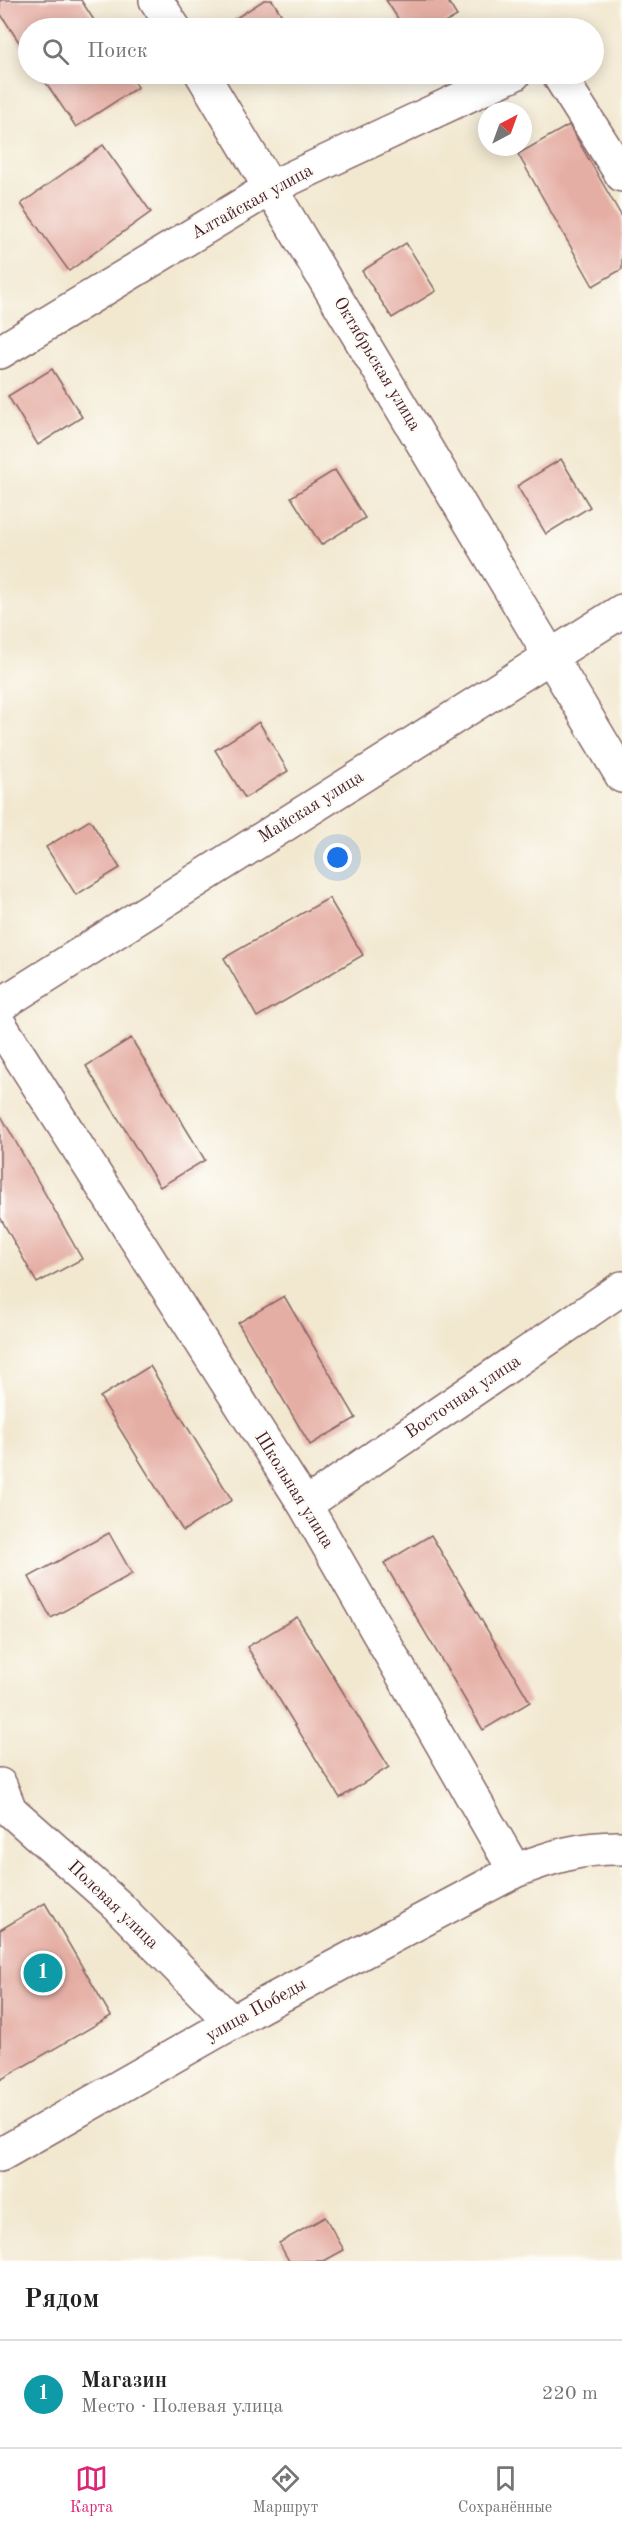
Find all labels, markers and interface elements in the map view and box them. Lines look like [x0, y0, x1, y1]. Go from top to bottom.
search box [18, 18, 604, 84]
icon: search [39, 35, 72, 68]
text: Поиск [87, 40, 148, 62]
north arrow [478, 102, 532, 156]
street label: Алтайская улица [188, 161, 316, 243]
street label: Октябрьская улица [330, 294, 424, 434]
street label: Майская улица [255, 768, 367, 846]
your location [323, 843, 352, 872]
street label: Восточная улица [402, 1352, 524, 1442]
street label: Школьная улица [251, 1429, 337, 1551]
street label: Полевая улица [64, 1857, 162, 1953]
pin: 1 [24, 1950, 63, 1996]
street label: улица Победы [203, 1975, 309, 2045]
text: Рядом [24, 2287, 99, 2313]
text: Магазин [81, 2370, 167, 2392]
text: 1 [38, 2384, 49, 2404]
text: 220 m [542, 2384, 598, 2404]
text: Место · Полевая улица [81, 2397, 283, 2417]
tab: Карта [70, 2462, 113, 2518]
tab: Маршрут [253, 2462, 318, 2518]
tab: Сохранённые [458, 2462, 552, 2518]

